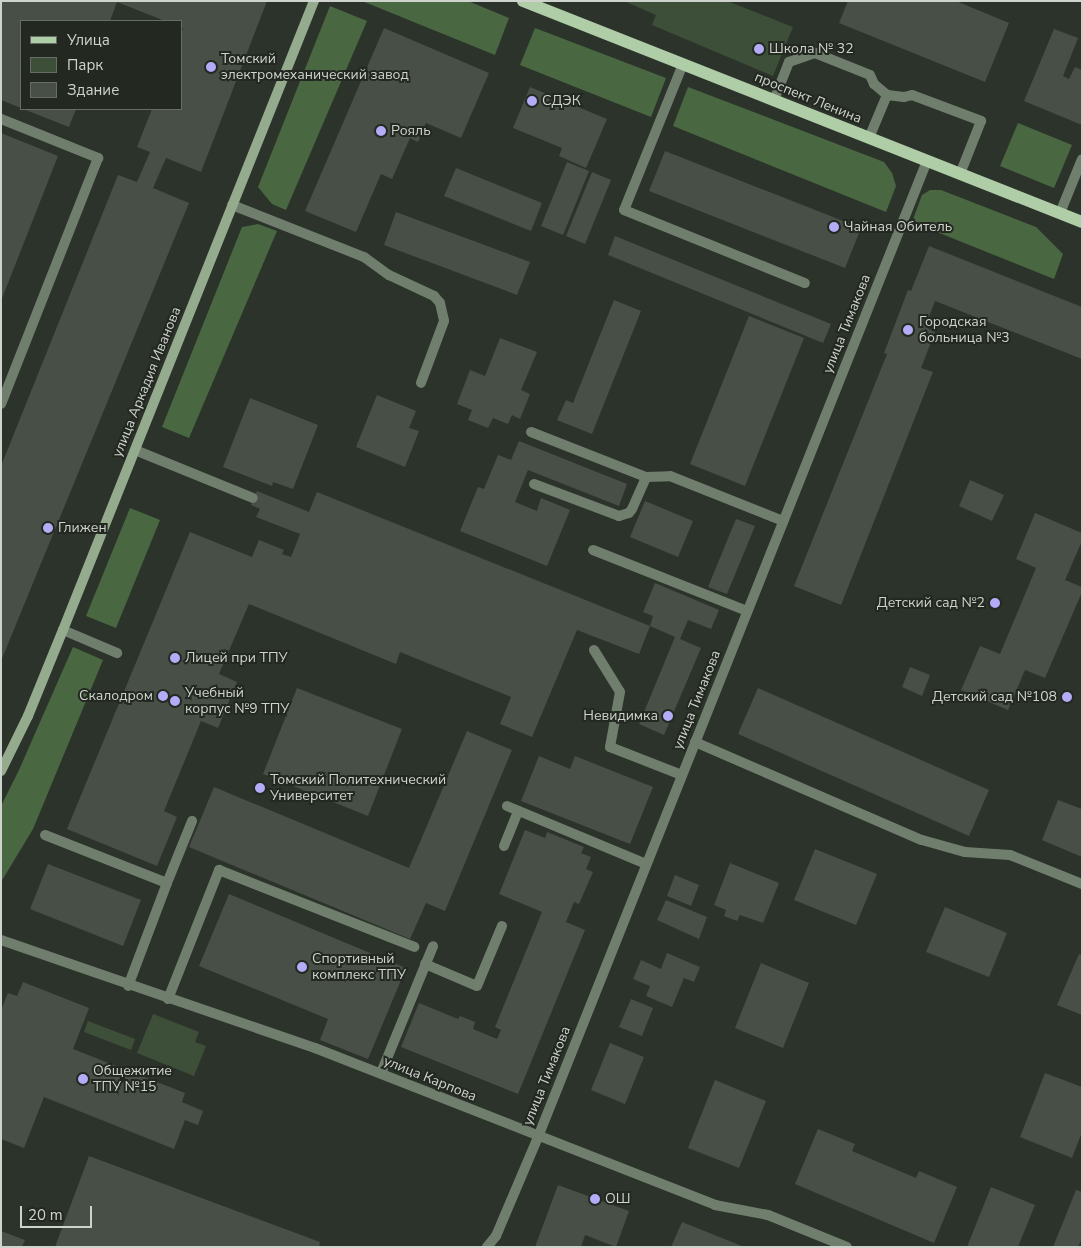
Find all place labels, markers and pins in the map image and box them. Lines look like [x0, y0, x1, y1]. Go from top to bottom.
place label: Школа № 32 [769, 41, 854, 57]
marker: Школа № 32 [753, 43, 765, 55]
place label: Томский электромеханический завод [221, 51, 409, 84]
marker: Томский электромеханический завод [205, 61, 217, 73]
place label: СДЭК [542, 93, 581, 109]
marker: СДЭК [526, 95, 538, 107]
place label: Рояль [391, 123, 431, 139]
marker: Рояль [375, 125, 387, 137]
place label: Чайная Обитель [844, 219, 952, 235]
marker: Чайная Обитель [828, 221, 840, 233]
place label: Городская больница №3 [919, 314, 1010, 347]
marker: Городская больница №3 [901, 323, 915, 337]
place label: Глижен [58, 520, 107, 536]
marker: Глижен [42, 522, 54, 534]
place label: Детский сад №2 [877, 595, 985, 611]
marker: Детский сад №2 [989, 597, 1001, 609]
place label: Лицей при ТПУ [185, 650, 288, 666]
marker: Лицей при ТПУ [169, 652, 181, 664]
place label: Учебный корпус №9 ТПУ [185, 685, 289, 718]
place label: Скалодром [79, 688, 153, 704]
place label: Детский сад №108 [932, 689, 1057, 705]
marker: Скалодром [157, 690, 169, 702]
marker: Детский сад №108 [1061, 691, 1073, 703]
marker: Учебный корпус №9 ТПУ [169, 695, 181, 707]
place label: Невидимка [583, 708, 658, 724]
marker: Невидимка [662, 710, 674, 722]
place label: Томский Политехнический Университет [270, 772, 446, 804]
marker: Томский Политехнический Университет [254, 782, 266, 794]
place label: Спортивный комплекс ТПУ [312, 951, 406, 984]
marker: Спортивный комплекс ТПУ [296, 961, 308, 973]
place label: Общежитие ТПУ №15 [93, 1063, 172, 1096]
marker: Общежитие ТПУ №15 [77, 1073, 89, 1085]
place label: ОШ [605, 1191, 630, 1207]
marker: ОШ [589, 1193, 601, 1205]

